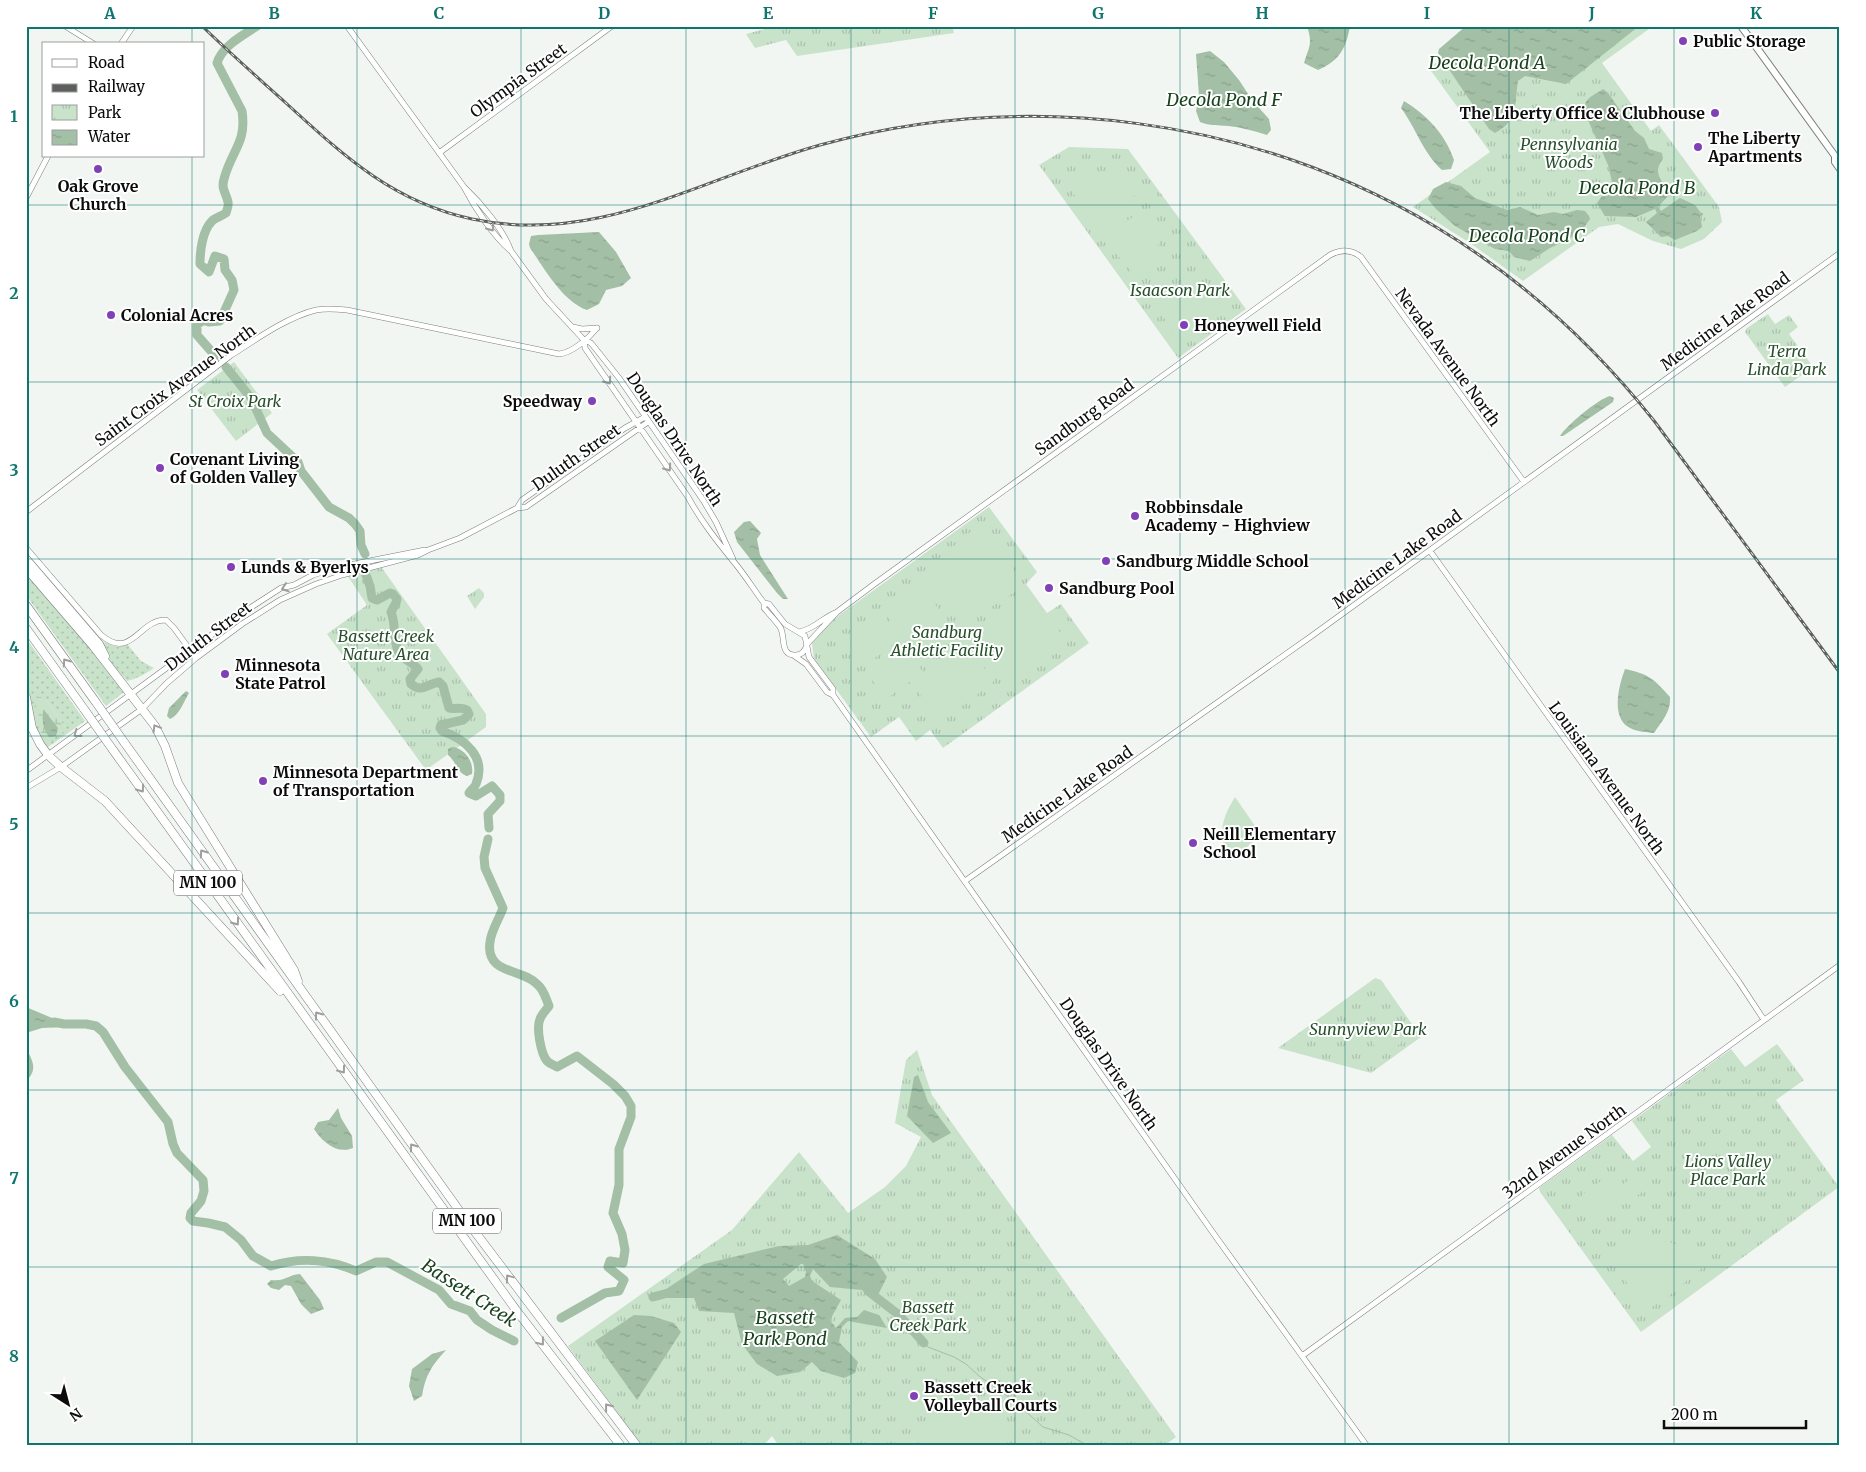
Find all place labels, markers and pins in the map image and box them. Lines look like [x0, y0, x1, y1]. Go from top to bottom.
place label: Public Storage [1693, 31, 1806, 51]
marker: Public Storage [1677, 35, 1689, 47]
place label: The Liberty Office & Clubhouse [1460, 103, 1705, 123]
marker: The Liberty Office & Clubhouse [1709, 107, 1721, 119]
place label: The Liberty Apartments [1707, 128, 1802, 166]
marker: The Liberty Apartments [1692, 141, 1704, 153]
marker: Oak Grove Church [92, 163, 104, 175]
place label: Oak Grove Church [58, 176, 139, 214]
place label: Colonial Acres [121, 305, 233, 325]
marker: Colonial Acres [105, 309, 117, 321]
place label: Honeywell Field [1194, 315, 1321, 335]
marker: Honeywell Field [1178, 319, 1190, 331]
place label: Speedway [503, 391, 583, 411]
marker: Speedway [586, 395, 598, 407]
place label: Covenant Living of Golden Valley [170, 449, 299, 487]
marker: Covenant Living of Golden Valley [154, 462, 166, 474]
place label: Robbinsdale Academy - Highview [1144, 497, 1310, 535]
marker: Robbinsdale Academy - Highview [1129, 510, 1141, 522]
place label: Sandburg Middle School [1116, 551, 1309, 571]
marker: Sandburg Middle School [1100, 555, 1112, 567]
place label: Lunds & Byerlys [241, 557, 369, 577]
marker: Lunds & Byerlys [225, 561, 237, 573]
place label: Sandburg Pool [1059, 578, 1174, 598]
marker: Sandburg Pool [1043, 582, 1055, 594]
place label: Minnesota State Patrol [235, 655, 326, 693]
marker: Minnesota State Patrol [219, 668, 231, 680]
place label: Minnesota Department of Transportation [273, 762, 459, 800]
marker: Minnesota Department of Transportation [257, 775, 269, 787]
place label: Neill Elementary School [1203, 824, 1337, 862]
marker: Neill Elementary School [1187, 837, 1199, 849]
place label: Bassett Creek Volleyball Courts [923, 1377, 1057, 1415]
marker: Bassett Creek Volleyball Courts [908, 1390, 920, 1402]

